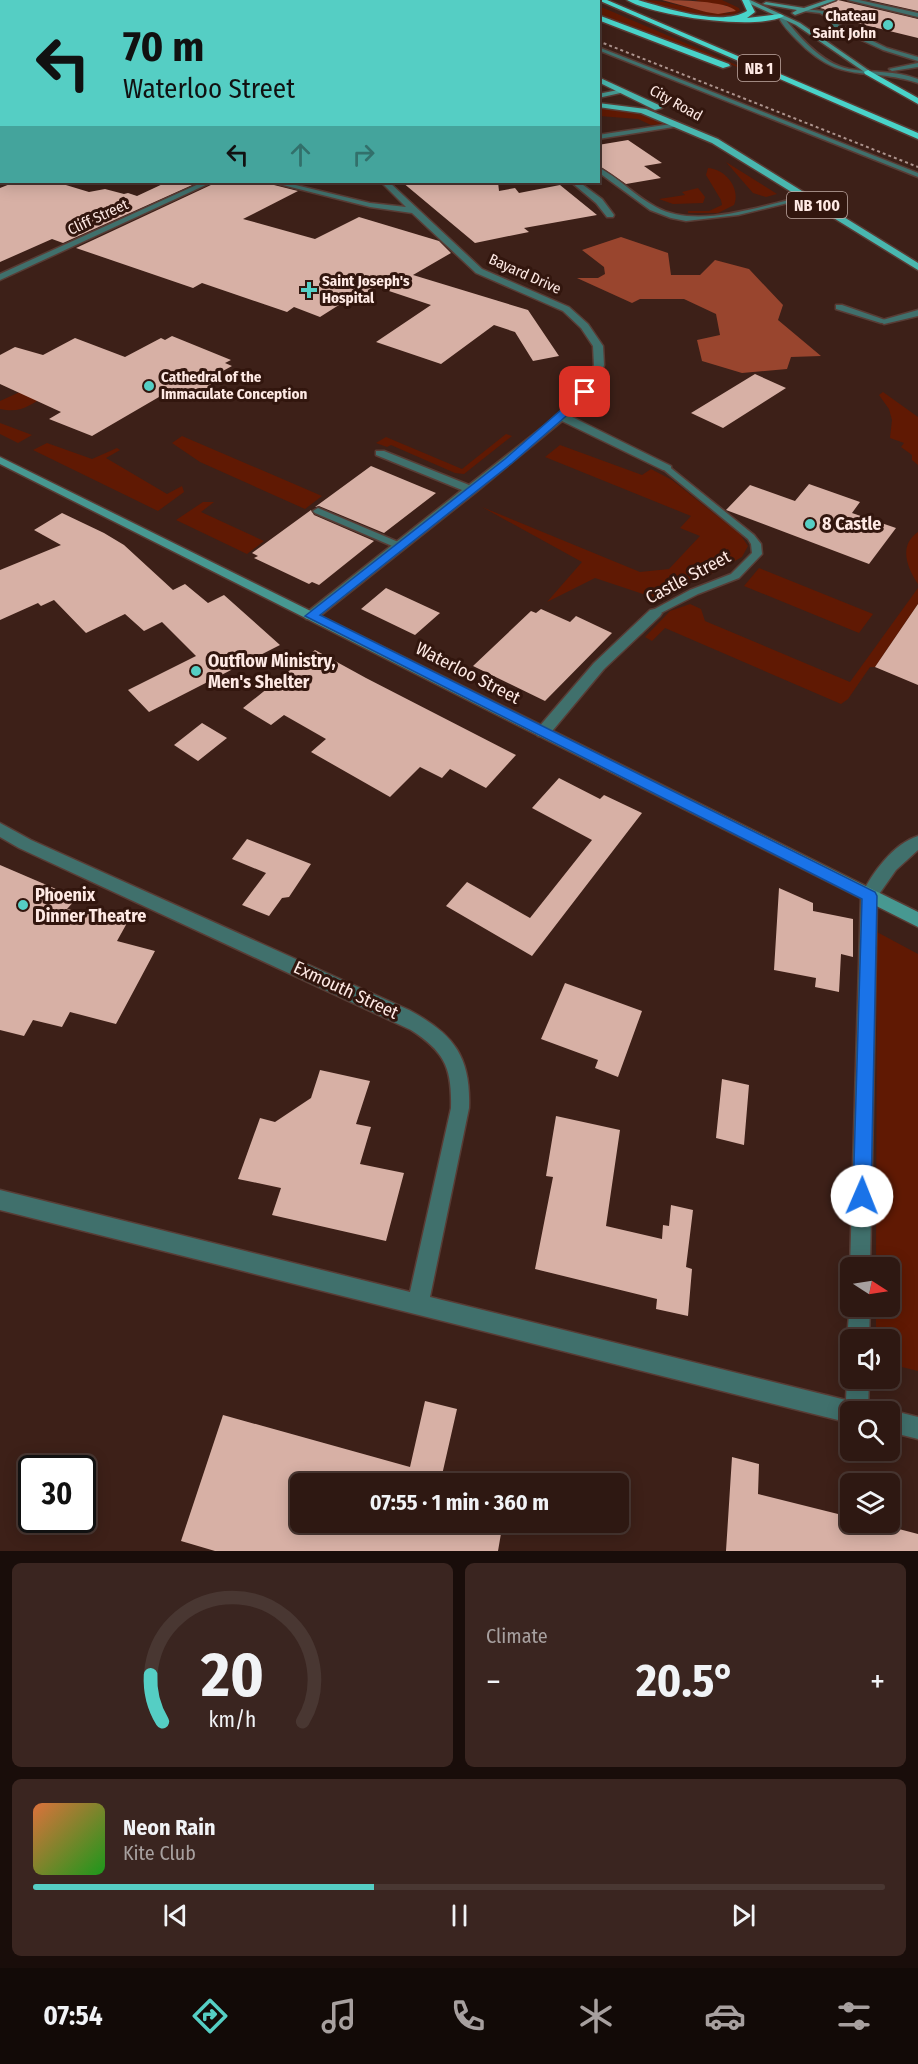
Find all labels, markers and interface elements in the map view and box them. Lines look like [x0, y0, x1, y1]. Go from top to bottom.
place label: Chateau Saint John [813, 7, 876, 42]
marker: Chateau Saint John [881, 18, 895, 32]
text: 70 m [123, 22, 204, 72]
icon: left [24, 24, 102, 102]
road number: NB 1 [738, 55, 780, 81]
text: Waterloo Street [123, 73, 295, 105]
street label: City Road [646, 81, 706, 125]
icon: left [221, 138, 254, 171]
icon: ahead [284, 138, 317, 171]
icon: right [347, 138, 380, 171]
road number: NB 100 [787, 192, 847, 218]
street label: Cliff Street [65, 195, 131, 239]
street label: Bayard Drive [486, 250, 564, 298]
place label: Saint Joseph's Hospital [322, 272, 410, 307]
marker: Saint Joseph's Hospital [300, 281, 318, 299]
pin [559, 366, 610, 417]
place label: Cathedral of the Immaculate Conception [161, 368, 307, 403]
icon: arrive [568, 375, 601, 408]
marker: Cathedral of the Immaculate Conception [142, 379, 156, 393]
place label: 8 Castle [822, 513, 881, 535]
marker: 8 Castle [803, 517, 817, 531]
street label: Castle Street [642, 545, 734, 609]
street label: Waterloo Street [412, 637, 524, 709]
place label: Outflow Ministry, Men's Shelter [208, 650, 336, 693]
marker: Outflow Ministry, Men's Shelter [189, 664, 203, 678]
place label: Phoenix Dinner Theatre [35, 884, 146, 927]
marker: Phoenix Dinner Theatre [16, 898, 30, 912]
street label: Exmouth Street [290, 956, 402, 1024]
position arrow [830, 1164, 894, 1228]
north arrow [840, 1257, 900, 1317]
map controls [840, 1257, 900, 1533]
button: sound [840, 1329, 900, 1389]
button: search [840, 1401, 900, 1461]
speed limit sign: 30 [18, 1455, 96, 1533]
button: layers [840, 1473, 900, 1533]
text: 07:55 · 1 min · 360 m [370, 1489, 549, 1516]
text: Climate [486, 1624, 548, 1648]
text: 20 [200, 1638, 264, 1713]
text: 20.5° [636, 1654, 735, 1708]
text: − [486, 1662, 501, 1702]
text: + [870, 1662, 885, 1702]
text: km/h [209, 1707, 256, 1733]
text: Neon Rain [123, 1814, 216, 1841]
text: Kite Club [123, 1841, 196, 1865]
icon: previous [159, 1899, 192, 1932]
icon: pause [443, 1899, 476, 1932]
icon: next [727, 1899, 760, 1932]
icon: directions [189, 1995, 231, 2037]
icon: music [318, 1995, 360, 2037]
icon: phone [447, 1995, 489, 2037]
icon: climate [575, 1995, 617, 2037]
icon: car [704, 1995, 746, 2037]
icon: filters [833, 1995, 875, 2037]
text: 07:54 [43, 2000, 103, 2032]

